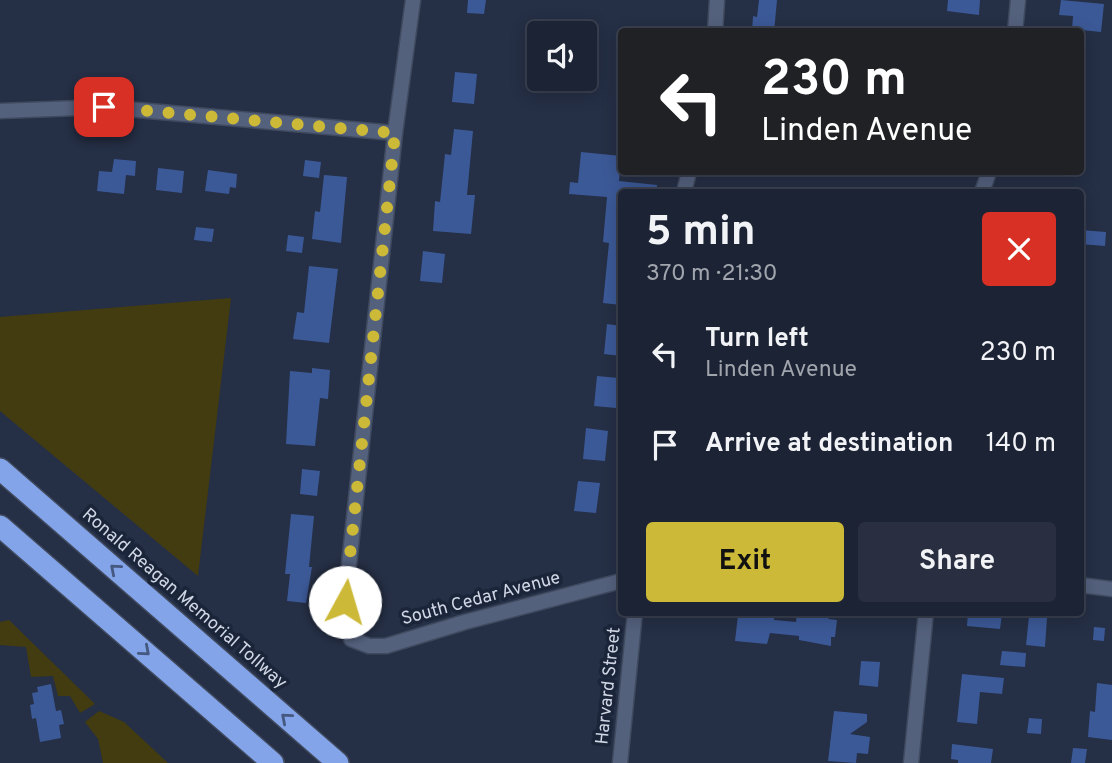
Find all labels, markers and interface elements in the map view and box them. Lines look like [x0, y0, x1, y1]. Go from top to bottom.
map controls [527, 21, 597, 91]
button: sound [527, 21, 597, 91]
text: 230 m [761, 51, 907, 113]
icon: left [646, 56, 737, 147]
pin [74, 77, 134, 137]
icon: arrive [85, 88, 123, 126]
text: Linden Avenue [761, 112, 972, 152]
text: 5 min [646, 207, 756, 260]
button: close [982, 212, 1056, 286]
text: 370 m · 21:30 [646, 260, 778, 289]
text: Turn left [705, 323, 809, 356]
icon: left [646, 335, 684, 373]
text: 230 m [980, 337, 1056, 370]
text: Linden Avenue [705, 356, 857, 385]
icon: arrive [646, 426, 684, 464]
text: Arrive at destination [705, 428, 953, 461]
text: 140 m [986, 428, 1056, 461]
street label: Ronald Reagan Memorial Tollway [77, 504, 291, 694]
button: Exit [646, 522, 844, 602]
button: Share [858, 522, 1056, 602]
one-way arrow [110, 565, 123, 577]
position arrow [308, 565, 382, 639]
street label: South Cedar Avenue [399, 567, 563, 631]
street label: Harvard Street [591, 626, 627, 746]
one-way arrow [136, 642, 149, 655]
one-way arrow [281, 714, 294, 726]

